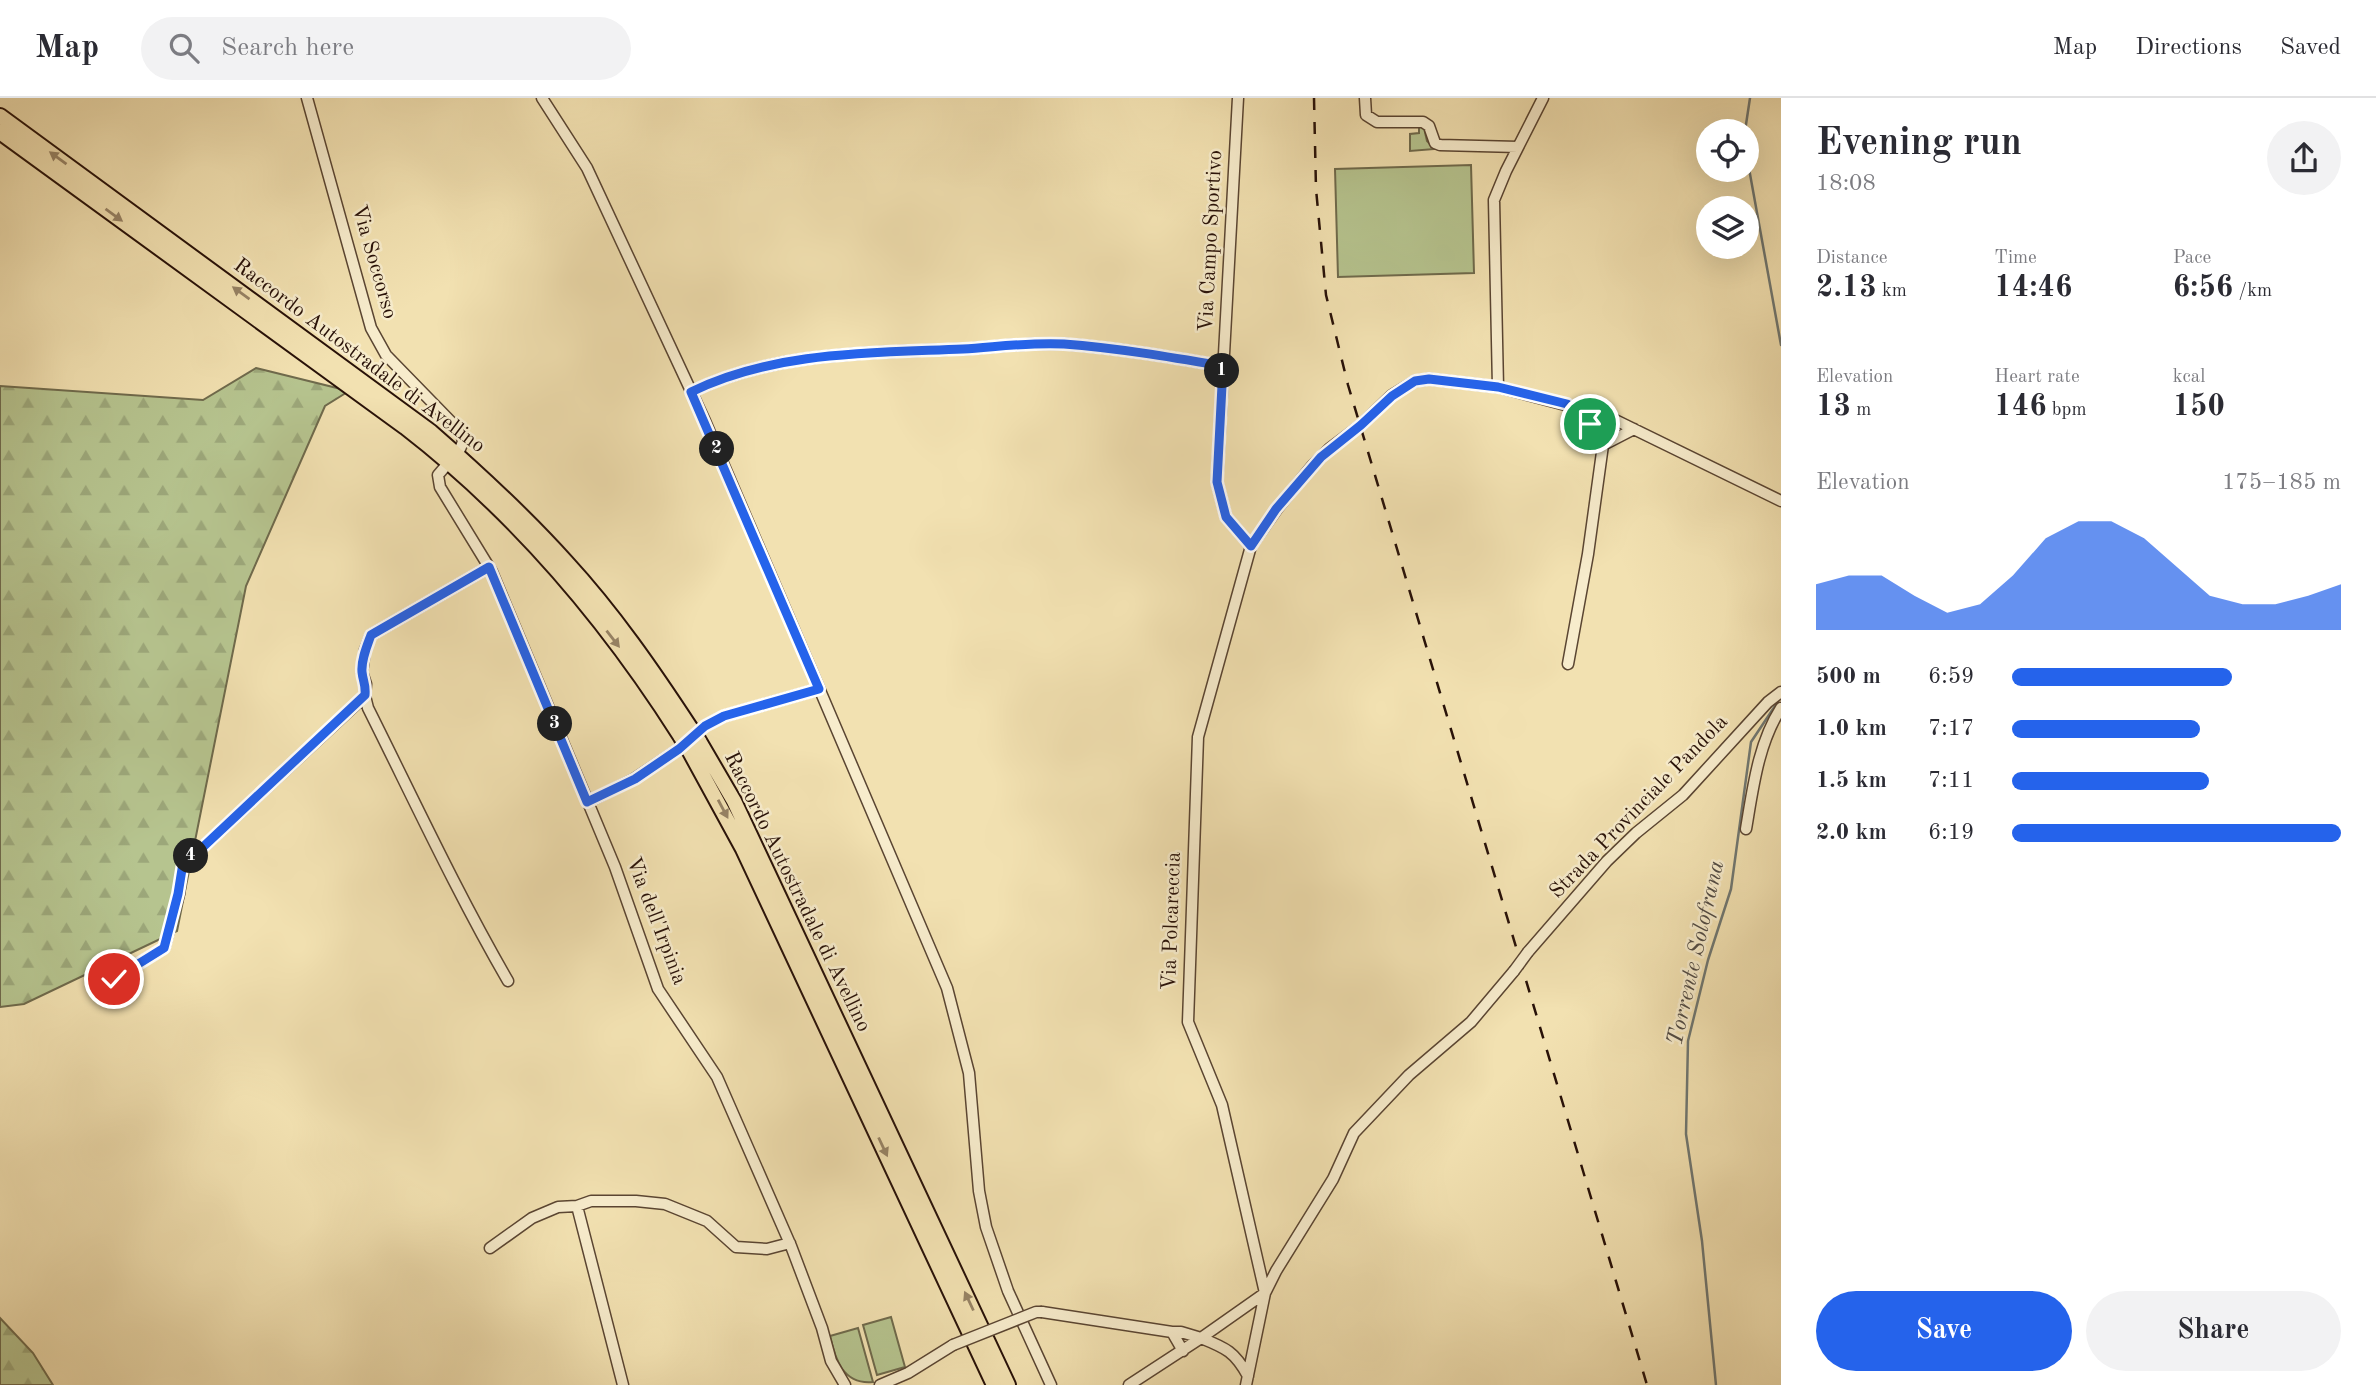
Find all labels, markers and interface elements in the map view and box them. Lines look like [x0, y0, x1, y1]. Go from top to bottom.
search box [141, 17, 631, 80]
icon: search [165, 29, 203, 67]
text: Map [35, 32, 99, 65]
text: Search here [221, 35, 354, 61]
text: Map [2053, 36, 2097, 60]
text: Directions [2135, 36, 2242, 60]
text: Saved [2280, 36, 2341, 60]
map controls [1696, 119, 1759, 259]
button: locate [1696, 119, 1759, 182]
button: share [2267, 121, 2341, 195]
text: Evening run [1816, 125, 2022, 163]
street label: Via Campo Sportivo [1196, 150, 1226, 332]
one-way arrow [49, 152, 67, 166]
text: 18:08 [1816, 172, 1876, 195]
button: layers [1696, 196, 1759, 259]
street label: Via Soccorso [348, 203, 400, 321]
one-way arrow [105, 208, 123, 223]
text: Distance [1816, 249, 1888, 268]
text: Time [1994, 249, 2037, 268]
text: Pace [2173, 249, 2211, 268]
street label: Raccordo Autostradale di Avellino [229, 255, 489, 457]
text: 2.13 [1816, 273, 1877, 303]
text: 14:46 [1994, 273, 2072, 303]
text: 6:56 [2173, 273, 2233, 303]
text: km [1877, 282, 1907, 301]
text: /km [2233, 282, 2272, 301]
one-way arrow [232, 286, 250, 300]
pin: 1 [1204, 354, 1240, 388]
text: 1 [1216, 361, 1227, 380]
text: Elevation [1816, 368, 1893, 387]
text: Heart rate [1994, 368, 2080, 387]
text: kcal [2173, 368, 2205, 387]
text: 13 [1816, 392, 1851, 422]
text: 146 [1994, 392, 2047, 422]
text: 150 [2173, 392, 2225, 422]
pin [1560, 394, 1620, 454]
text: m [1851, 401, 1871, 420]
text: bpm [2047, 401, 2087, 420]
icon: arrive [1571, 405, 1609, 443]
pin: 2 [700, 432, 734, 466]
text: 2 [711, 439, 722, 458]
text: Elevation [1816, 471, 1910, 494]
text: 175–185 m [2222, 471, 2341, 494]
one-way arrow [606, 629, 621, 647]
text: 500 m [1816, 665, 1881, 688]
text: 6:59 [1928, 665, 1974, 688]
pin: 3 [538, 706, 572, 742]
street label: Strada Provinciale Pandola [1546, 711, 1732, 903]
text: 3 [549, 714, 560, 733]
text: 1.0 km [1816, 717, 1887, 740]
text: 7:17 [1928, 717, 1974, 740]
street label: Raccordo Autostradale di Avellino [720, 749, 874, 1035]
text: 1.5 km [1816, 769, 1887, 792]
text: 7:11 [1928, 769, 1974, 792]
one-way arrow [717, 799, 729, 819]
text: 2.0 km [1816, 821, 1887, 844]
text: 6:19 [1928, 821, 1974, 844]
pin: 4 [174, 838, 208, 874]
text: 4 [185, 846, 196, 865]
street label: Via Polcareccia [1159, 851, 1185, 991]
street label: Via dell'Irpinia [622, 854, 690, 988]
water label: Torrente Solofrana [1663, 858, 1729, 1048]
pin [84, 949, 144, 1009]
icon: check [95, 960, 133, 998]
one-way arrow [877, 1137, 889, 1157]
one-way arrow [963, 1291, 975, 1311]
button: Save [1816, 1291, 2072, 1371]
button: Share [2086, 1291, 2341, 1371]

